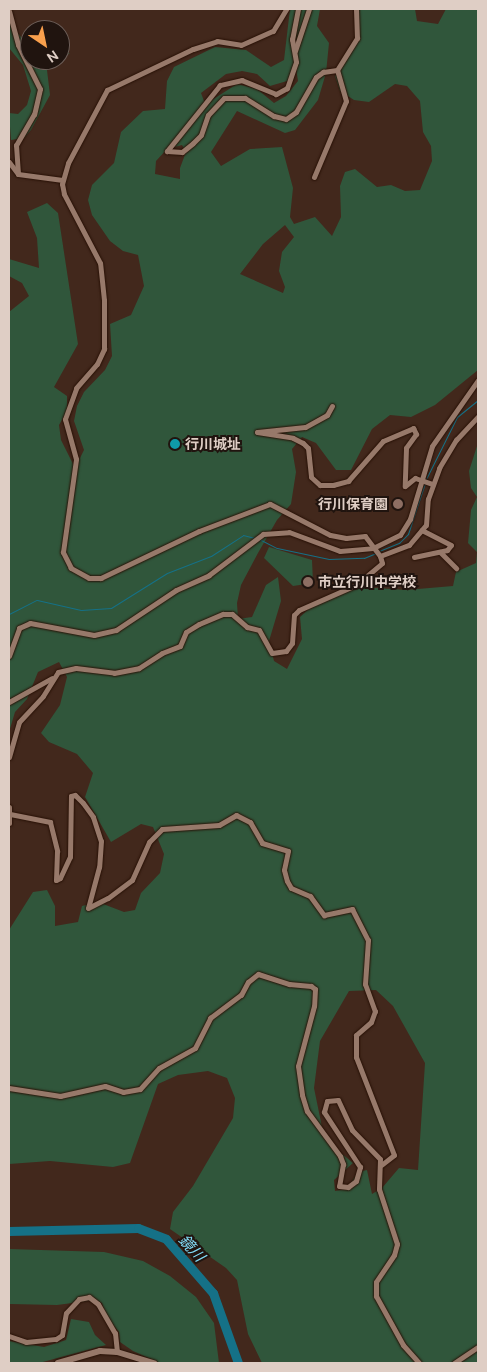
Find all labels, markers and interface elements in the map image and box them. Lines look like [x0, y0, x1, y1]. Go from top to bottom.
north arrow [20, 20, 70, 70]
text: N [44, 47, 62, 66]
place label: 行川城址 [185, 436, 241, 452]
marker: 行川城址 [169, 438, 181, 450]
place label: 行川保育園 [318, 496, 388, 512]
marker: 行川保育園 [392, 498, 404, 510]
place label: 市立行川中学校 [318, 574, 416, 590]
marker: 市立行川中学校 [302, 576, 314, 588]
water label: 鏡川 [175, 1231, 209, 1265]

